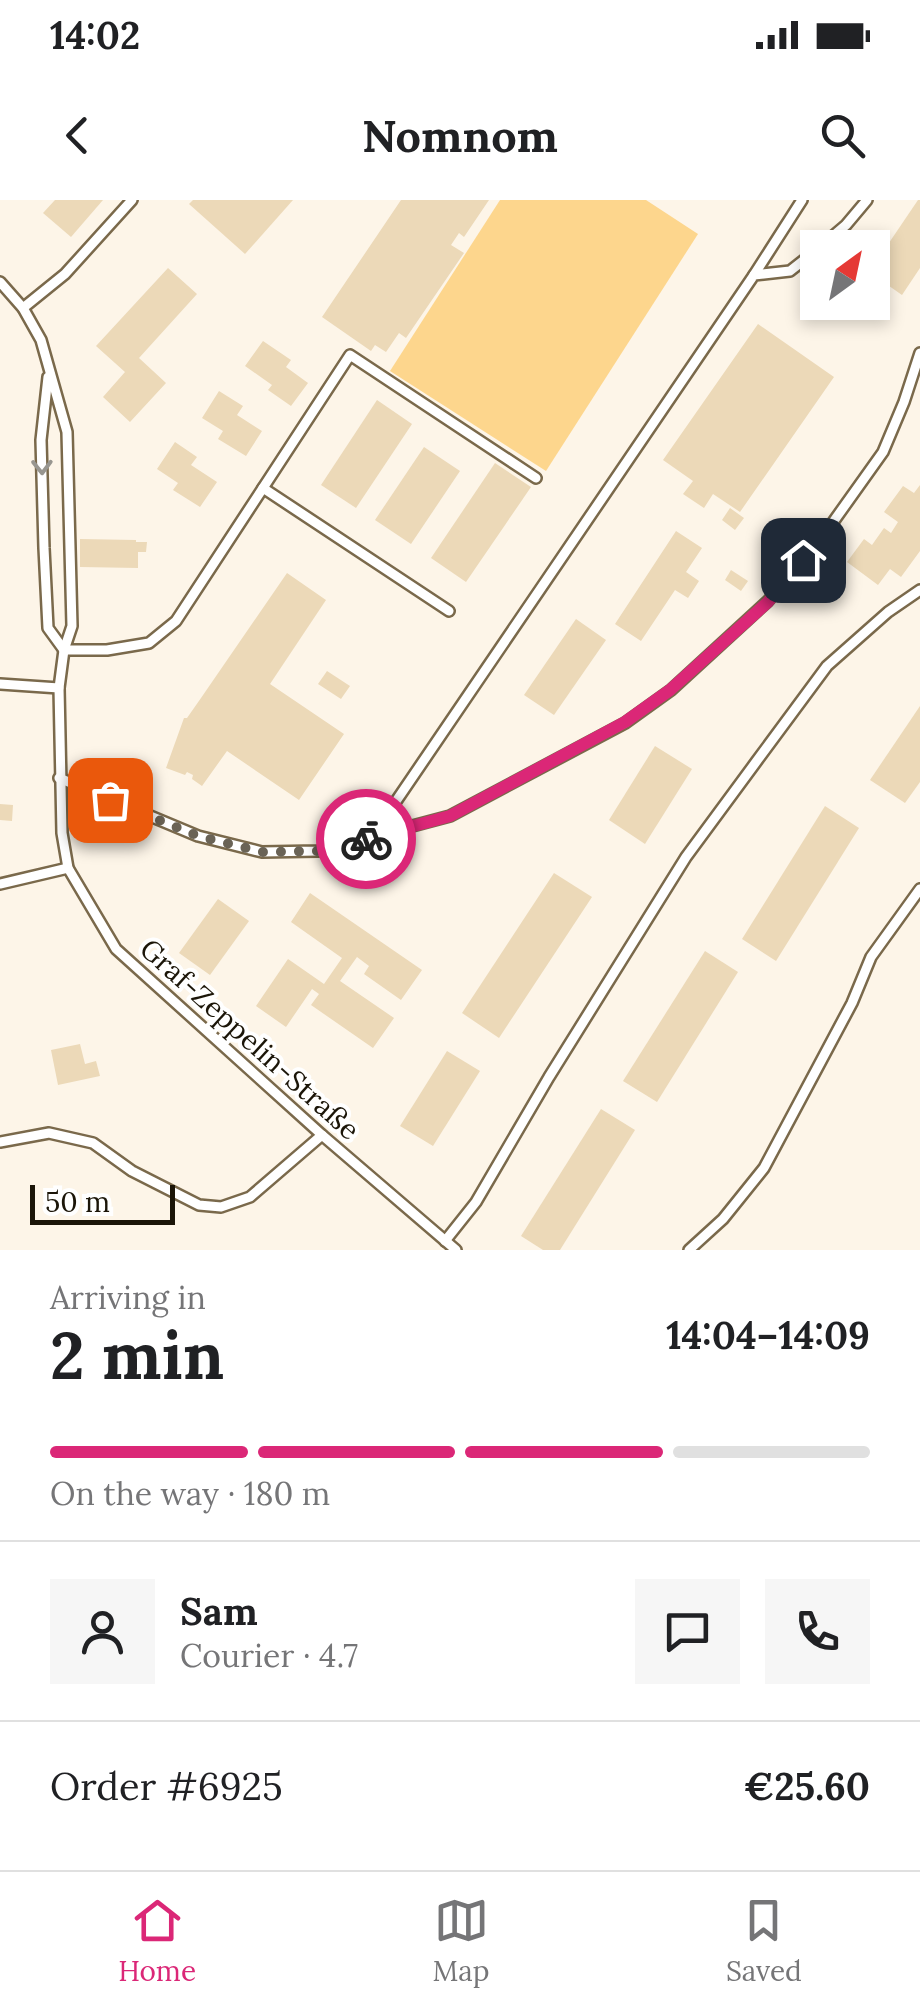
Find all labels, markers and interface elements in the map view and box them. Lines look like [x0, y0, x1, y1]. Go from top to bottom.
text: 14:02 [50, 11, 140, 59]
text: Nomnom [362, 107, 558, 164]
icon: back [50, 108, 105, 163]
icon: search [815, 108, 870, 163]
north arrow [800, 230, 890, 320]
map controls [800, 230, 890, 320]
one-way arrow [31, 459, 52, 475]
pin [761, 518, 846, 603]
icon: home [776, 533, 831, 588]
pin [68, 758, 153, 843]
icon: bag [83, 773, 138, 828]
courier [316, 789, 416, 889]
icon: bike [339, 812, 394, 867]
street label: Graf-Zeppelin-Straße [133, 931, 367, 1147]
scale bar [30, 1180, 175, 1224]
text: 50 m [45, 1184, 110, 1220]
text: Arriving in [50, 1277, 206, 1318]
text: 14:04–14:09 [666, 1311, 870, 1359]
text: 2 min [50, 1314, 224, 1397]
text: On the way · 180 m [50, 1473, 330, 1514]
button: person [50, 1579, 155, 1684]
button: chat [635, 1579, 740, 1684]
button: phone [765, 1579, 870, 1684]
text: Sam [180, 1587, 258, 1635]
text: Courier · 4.7 [180, 1635, 358, 1676]
text: Order #6925 [50, 1762, 283, 1810]
text: €25.60 [744, 1762, 870, 1810]
tab: Home [118, 1893, 196, 1989]
tab: Map [433, 1893, 489, 1989]
tab: Saved [726, 1893, 802, 1989]

